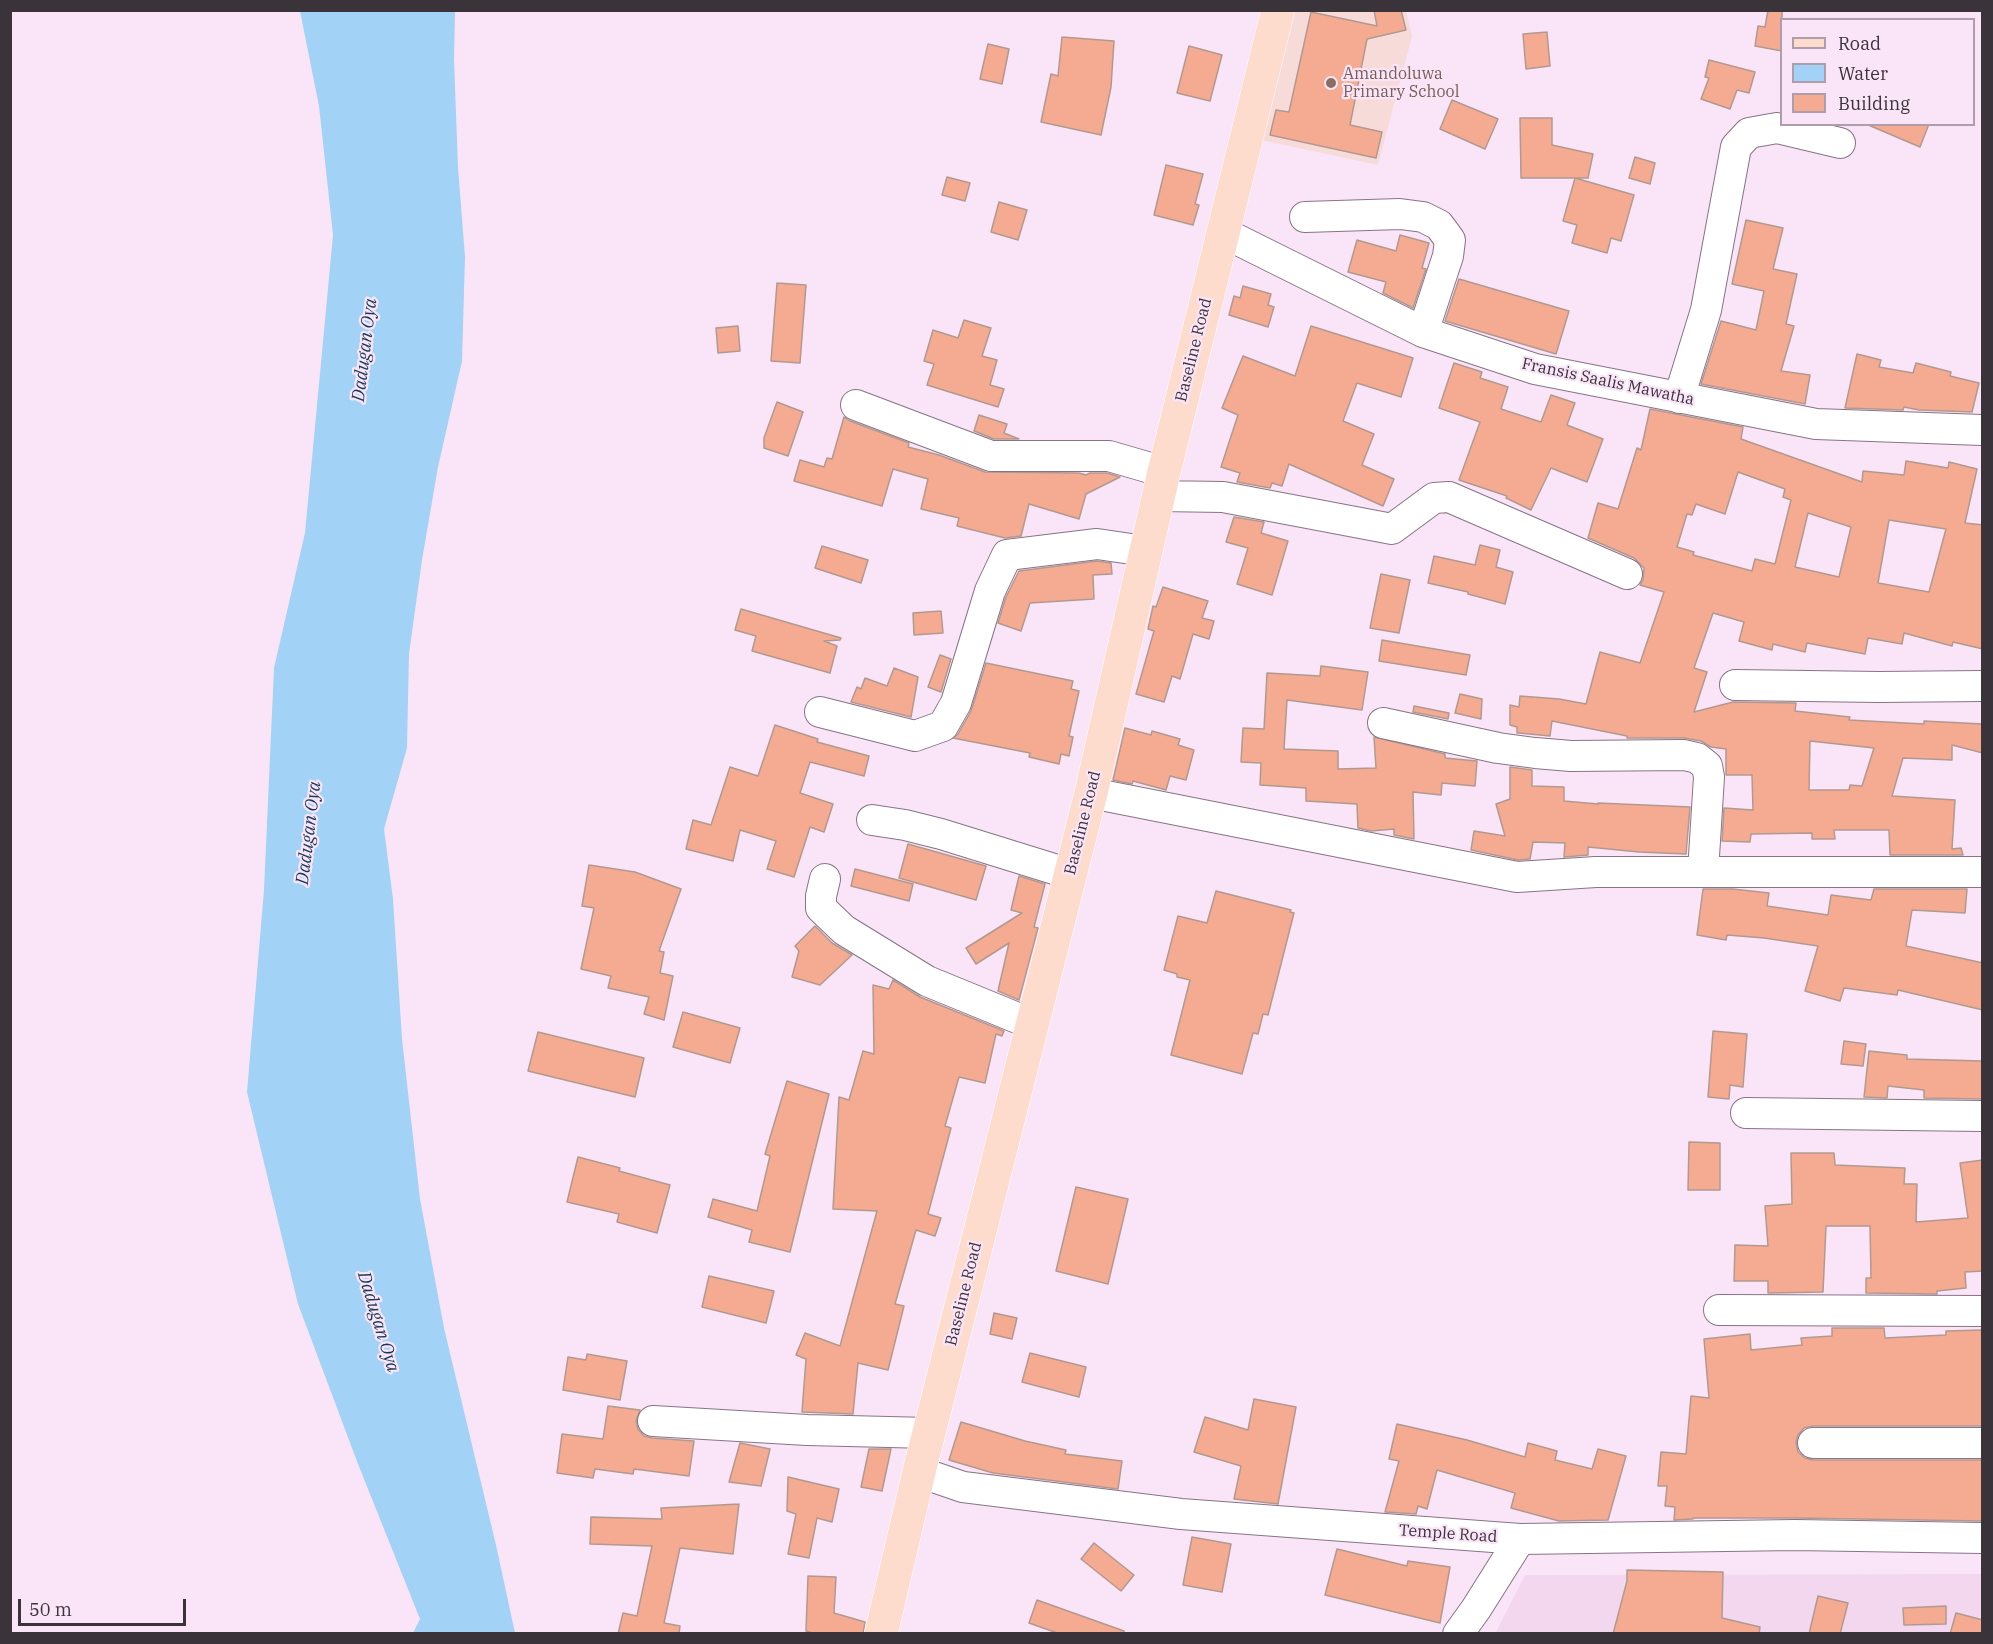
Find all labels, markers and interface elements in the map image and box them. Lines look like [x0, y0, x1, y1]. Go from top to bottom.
legend [1780, 18, 1975, 126]
text: Road [1838, 32, 1881, 55]
text: Water [1838, 62, 1888, 85]
place label: Amandoluwa Primary School [1343, 64, 1459, 102]
marker: Amandoluwa Primary School [1324, 76, 1338, 90]
text: Building [1838, 92, 1910, 115]
street label: Baseline Road [1172, 296, 1216, 404]
water label: Dadugan Oya [348, 297, 382, 403]
street label: Fransis Saalis Mawatha [1520, 354, 1696, 410]
street label: Baseline Road [1061, 769, 1105, 877]
water label: Dadugan Oya [292, 780, 326, 886]
street label: Baseline Road [942, 1240, 986, 1348]
water label: Dadugan Oya [352, 1269, 404, 1375]
street label: Temple Road [1398, 1521, 1498, 1547]
scale bar [21, 1587, 189, 1625]
text: 50 m [29, 1598, 72, 1621]

